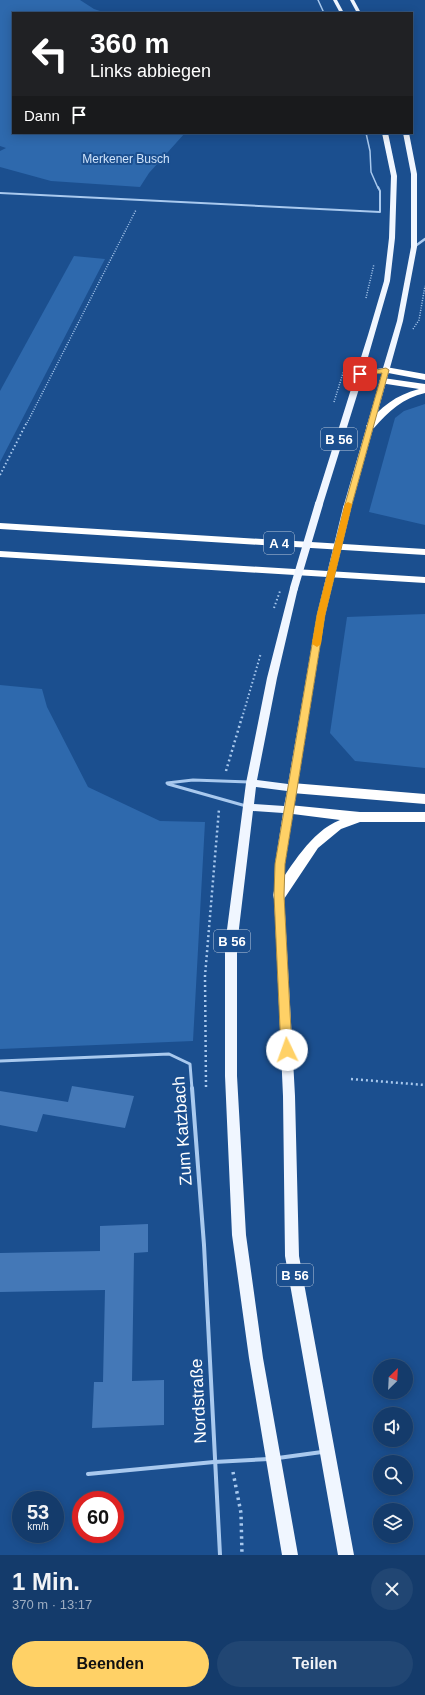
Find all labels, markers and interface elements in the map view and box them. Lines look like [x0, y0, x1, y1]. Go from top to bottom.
icon: left [24, 28, 76, 80]
text: 360 m [90, 28, 169, 59]
text: Links abbiegen [90, 61, 211, 81]
icon: arrive [68, 104, 90, 126]
text: Dann [24, 107, 60, 124]
park label: Merkener Busch [82, 152, 170, 166]
pin [343, 357, 377, 391]
icon: arrive [349, 363, 371, 385]
road number: B 56 [321, 428, 357, 450]
road number: A 4 [264, 532, 294, 554]
road number: B 56 [214, 930, 250, 952]
position arrow [266, 1029, 308, 1071]
street label: Zum Katzbach [169, 1076, 196, 1186]
road number: B 56 [277, 1264, 313, 1286]
street label: Nordstraße [187, 1358, 210, 1444]
north arrow [373, 1359, 413, 1399]
map controls [373, 1359, 413, 1543]
button: sound [373, 1407, 413, 1447]
button: search [373, 1455, 413, 1495]
speed limit sign: 60 [72, 1491, 124, 1543]
text: 53 [27, 1501, 49, 1523]
button: layers [373, 1503, 413, 1543]
text: km/h [27, 1521, 49, 1532]
text: 1 Min. [12, 1568, 80, 1595]
button: close [371, 1568, 413, 1610]
text: 370 m · 13:17 [12, 1597, 92, 1612]
button: Beenden [12, 1641, 209, 1687]
button: Teilen [217, 1641, 413, 1687]

